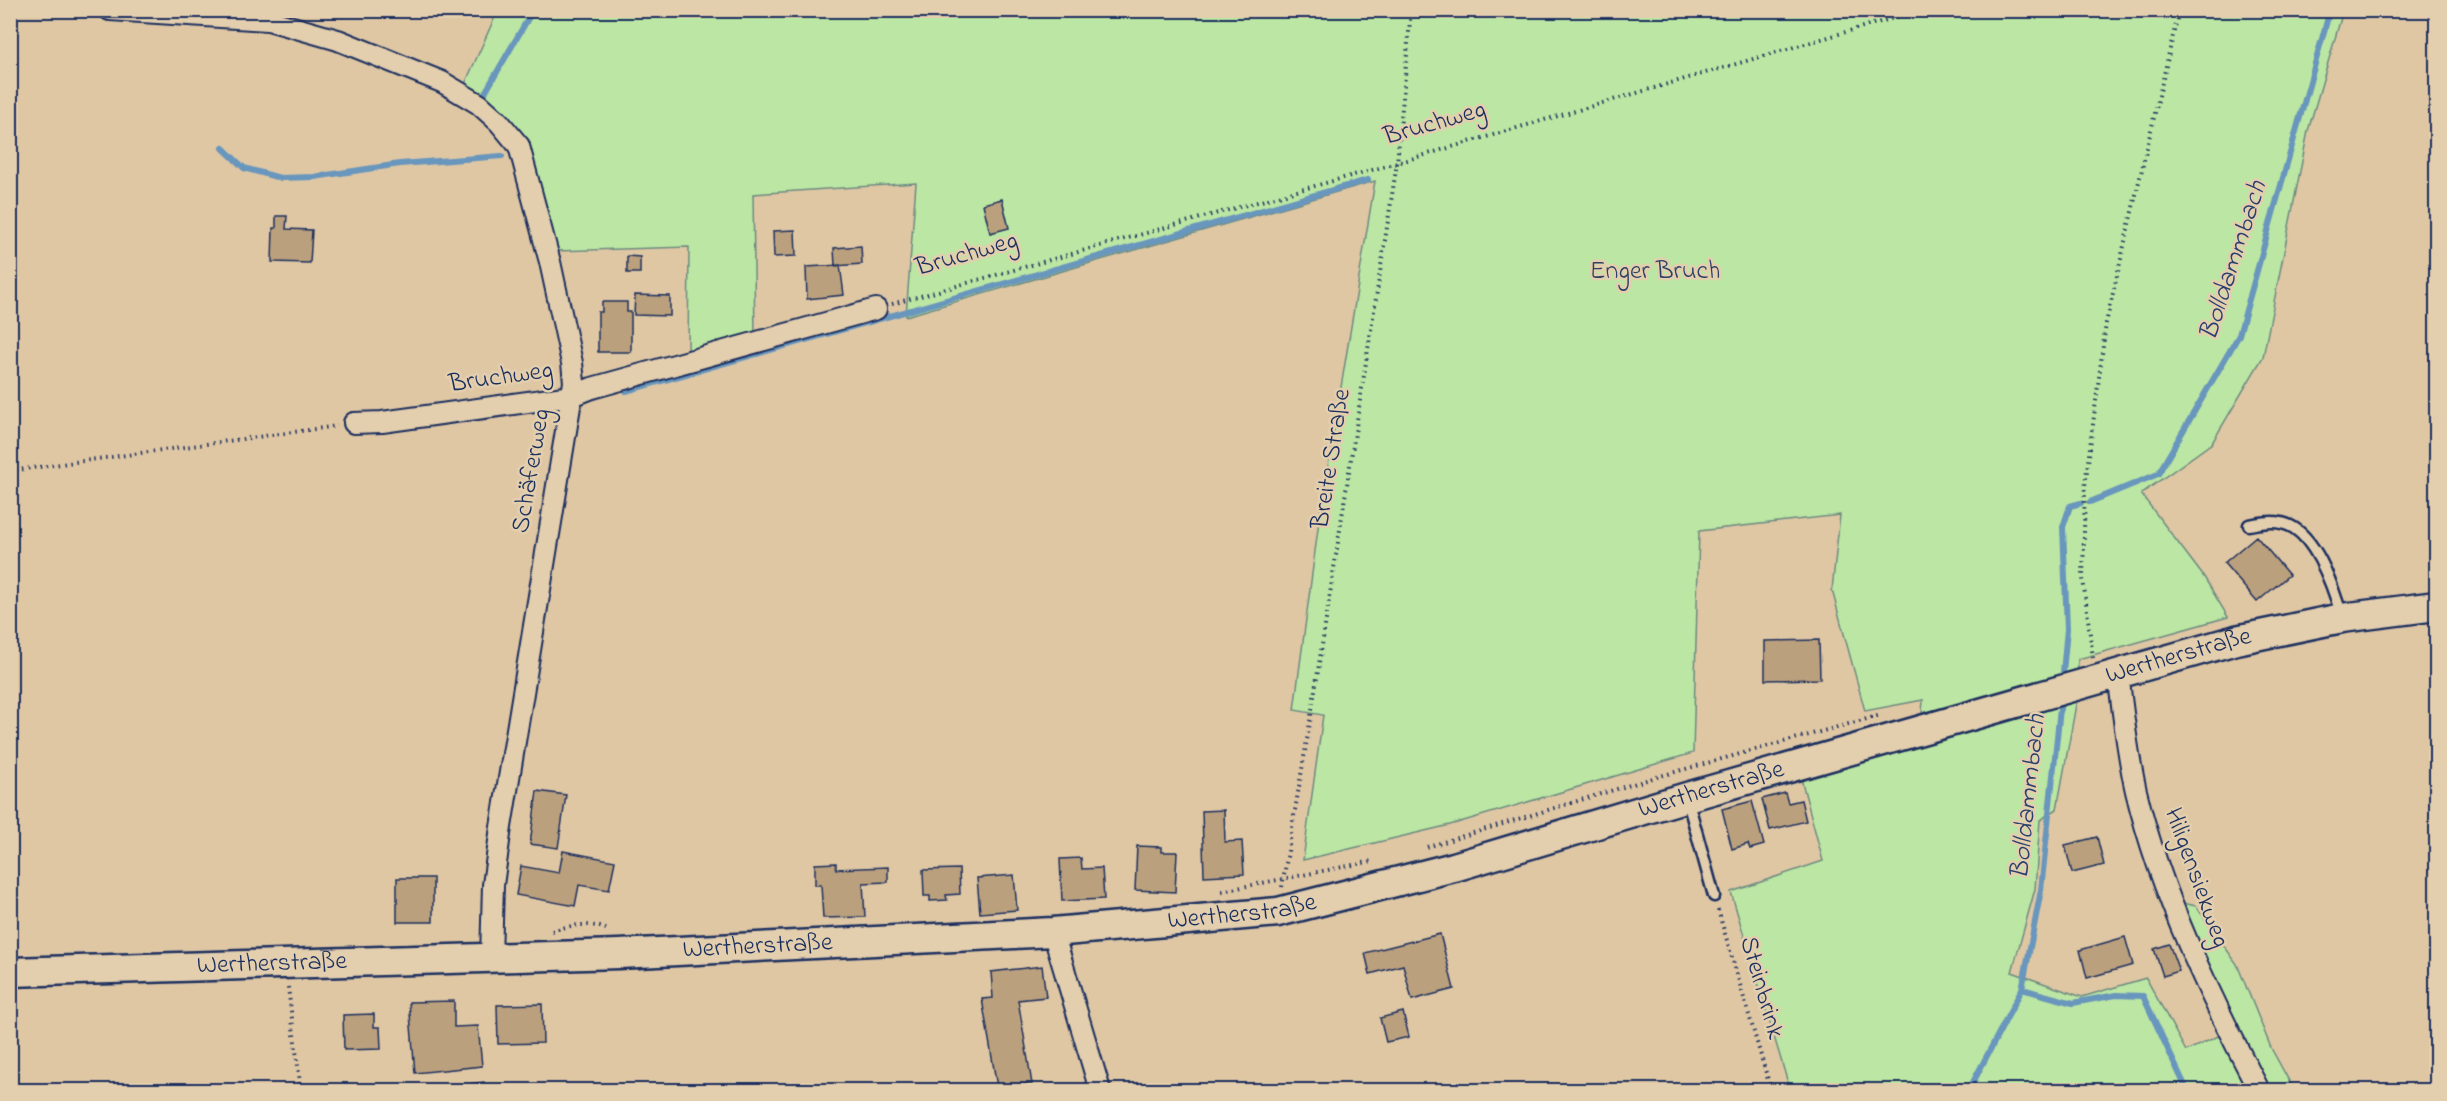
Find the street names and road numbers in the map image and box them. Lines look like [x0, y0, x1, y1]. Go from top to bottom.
street label: Bruchweg [1379, 91, 1491, 157]
street label: Bruchweg [911, 222, 1023, 288]
street label: Bruchweg [446, 352, 555, 404]
street label: Breite Straße [1302, 386, 1362, 533]
street label: Schäferweg [502, 406, 562, 536]
street label: Wertherstraße [2101, 618, 2255, 695]
street label: Wertherstraße [1634, 751, 1789, 829]
street label: Hiligensiekweg [2153, 803, 2239, 953]
street label: Wertherstraße [1166, 884, 1321, 941]
street label: Wertherstraße [682, 924, 834, 970]
street label: Steinbrink [1728, 932, 1794, 1044]
street label: Wertherstraße [196, 943, 348, 985]

